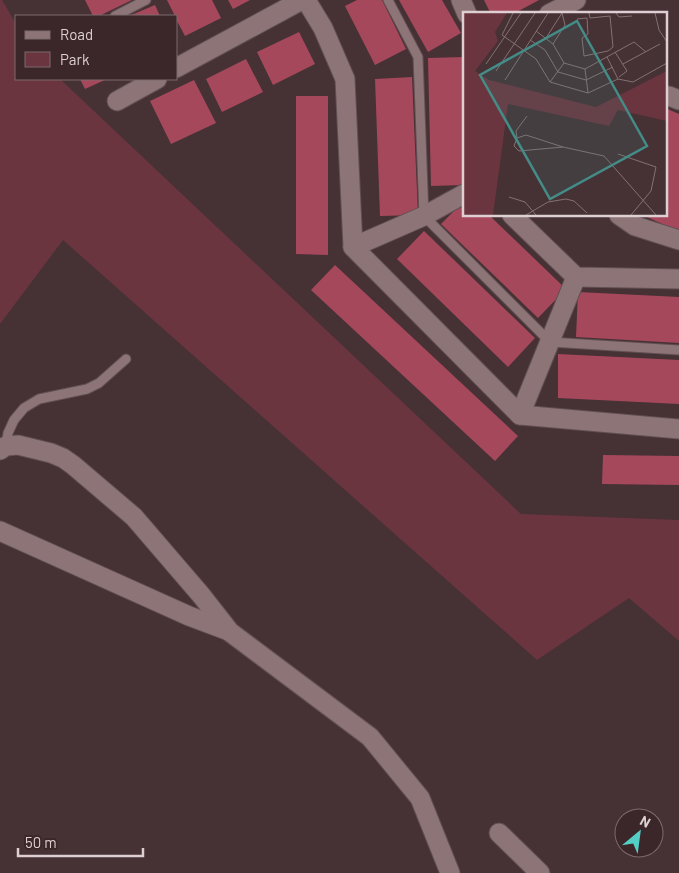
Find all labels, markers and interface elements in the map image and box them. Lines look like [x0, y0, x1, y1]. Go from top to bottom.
inset map [463, 12, 666, 216]
legend [15, 15, 178, 80]
text: Road [60, 25, 93, 43]
text: Park [60, 50, 90, 68]
north arrow [614, 808, 664, 858]
text: N [637, 812, 654, 831]
scale bar [18, 826, 142, 858]
text: 50 m [25, 833, 57, 851]

